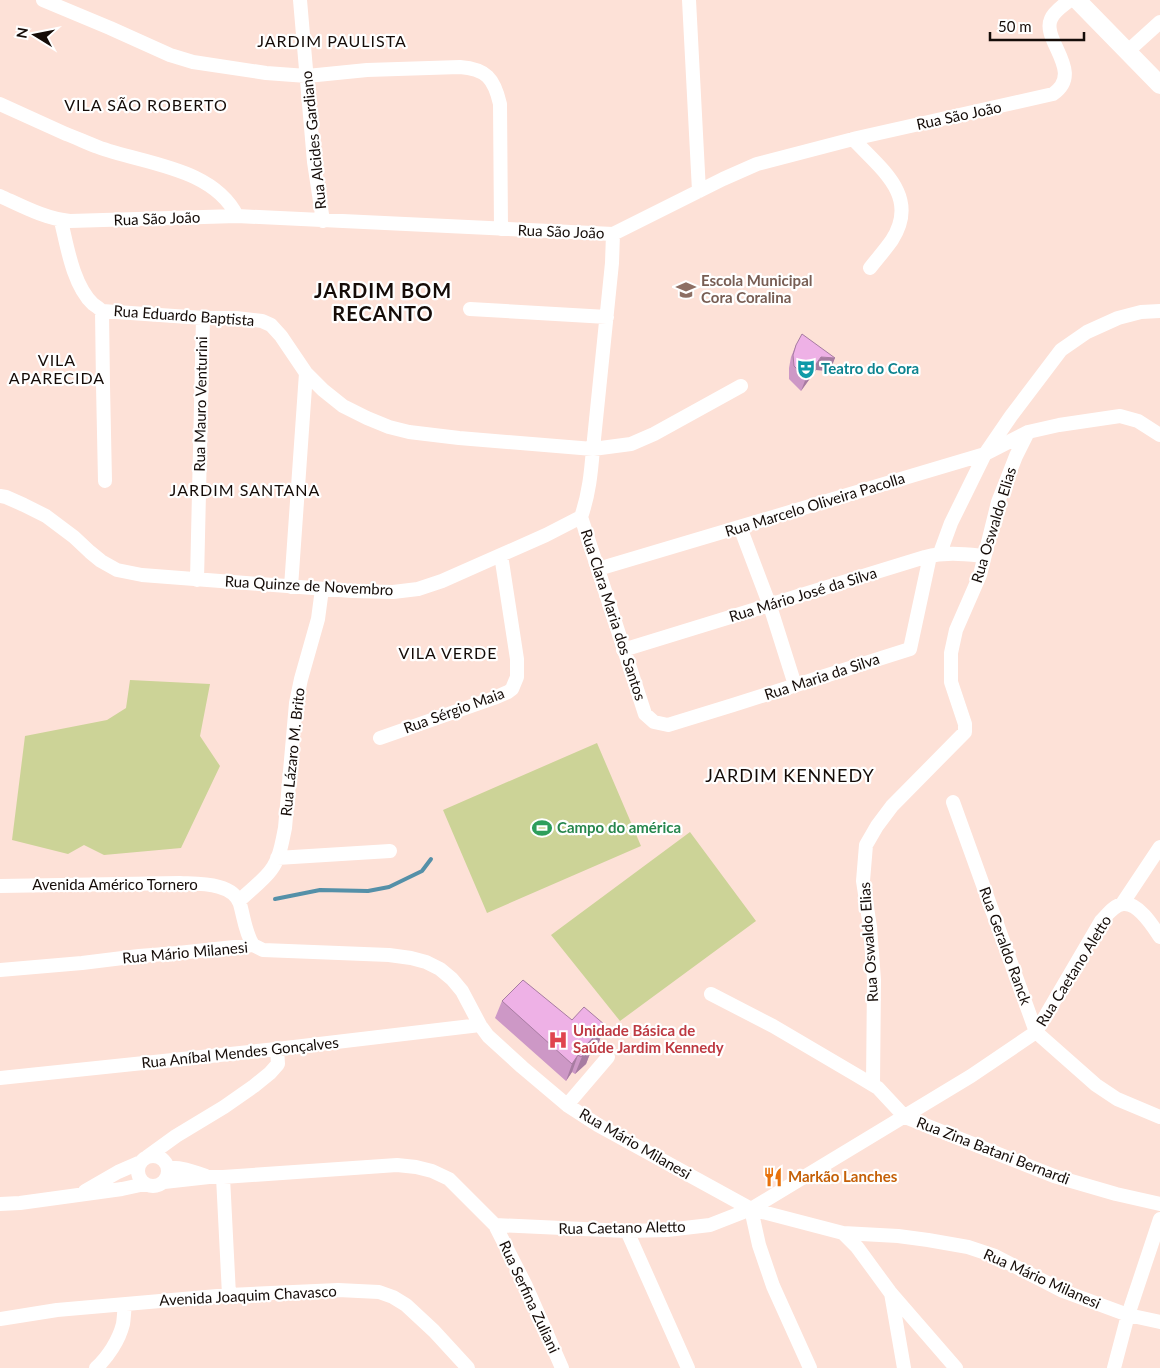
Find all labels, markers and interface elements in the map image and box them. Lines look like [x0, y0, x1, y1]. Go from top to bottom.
north arrow [10, 10, 60, 60]
scale bar [990, 10, 1084, 42]
text: 50 m [998, 17, 1032, 35]
text: N [12, 26, 31, 39]
district label: JARDIM PAULISTA [257, 31, 407, 50]
street label: Rua Alcides Gardiano [297, 70, 329, 210]
district label: VILA SÃO ROBERTO [64, 95, 228, 114]
street label: Rua São João [915, 97, 1003, 133]
street label: Rua São João [113, 207, 201, 229]
street label: Rua São João [517, 220, 605, 242]
place label: Escola Municipal Cora Coralina [701, 271, 812, 306]
district label: JARDIM BOM RECANTO [314, 278, 452, 325]
school or university icon: Escola Municipal Cora Coralina [675, 279, 697, 301]
street label: Rua Eduardo Baptista [113, 301, 255, 329]
street label: Rua Mauro Venturini [190, 336, 210, 472]
district label: VILA APARECIDA [9, 350, 105, 387]
theatre icon: Teatro do Cora [795, 358, 817, 380]
place label: Teatro do Cora [821, 359, 919, 377]
street label: Rua Oswaldo Elias [967, 465, 1019, 585]
street label: Rua Marcelo Oliveira Pacolla [723, 468, 907, 540]
district label: JARDIM SANTANA [170, 480, 320, 499]
street label: Rua Clara Maria dos Santos [578, 527, 650, 703]
street label: Rua Mário José da Silva [727, 563, 879, 625]
street label: Rua Quinze de Novembro [224, 572, 394, 598]
district label: VILA VERDE [399, 643, 497, 662]
street label: Rua Maria da Silva [762, 649, 882, 703]
street label: Rua Sérgio Maia [401, 683, 507, 737]
street label: Rua Lázaro M. Brito [276, 687, 308, 817]
district label: JARDIM KENNEDY [705, 764, 875, 786]
sports icon: Campo do américa [531, 817, 553, 839]
place label: Campo do américa [557, 818, 681, 836]
street label: Avenida Américo Tornero [32, 875, 198, 893]
street label: Rua Oswaldo Elias [855, 881, 881, 1003]
street label: Rua Geraldo Ranck [976, 884, 1036, 1008]
street label: Rua Caetano Aletto [1032, 912, 1115, 1029]
street label: Rua Mário Milanesi [121, 938, 249, 966]
place label: Unidade Básica de Saúde Jardim Kennedy [573, 1021, 724, 1056]
hospital icon: Unidade Básica de Saúde Jardim Kennedy [547, 1029, 569, 1051]
street label: Rua Aníbal Mendes Gonçalves [140, 1033, 339, 1071]
street label: Rua Mário Milanesi [576, 1104, 695, 1182]
street label: Rua Zina Batani Bernardi [914, 1113, 1072, 1188]
restaurant icon: Markão Lanches [762, 1166, 784, 1188]
place label: Markão Lanches [788, 1167, 898, 1185]
street label: Rua Caetano Aletto [558, 1217, 686, 1237]
street label: Rua Serfina Zuliani [496, 1237, 564, 1356]
street label: Rua Mário Milanesi [981, 1244, 1104, 1312]
street label: Avenida Joaquim Chavasco [159, 1281, 337, 1309]

